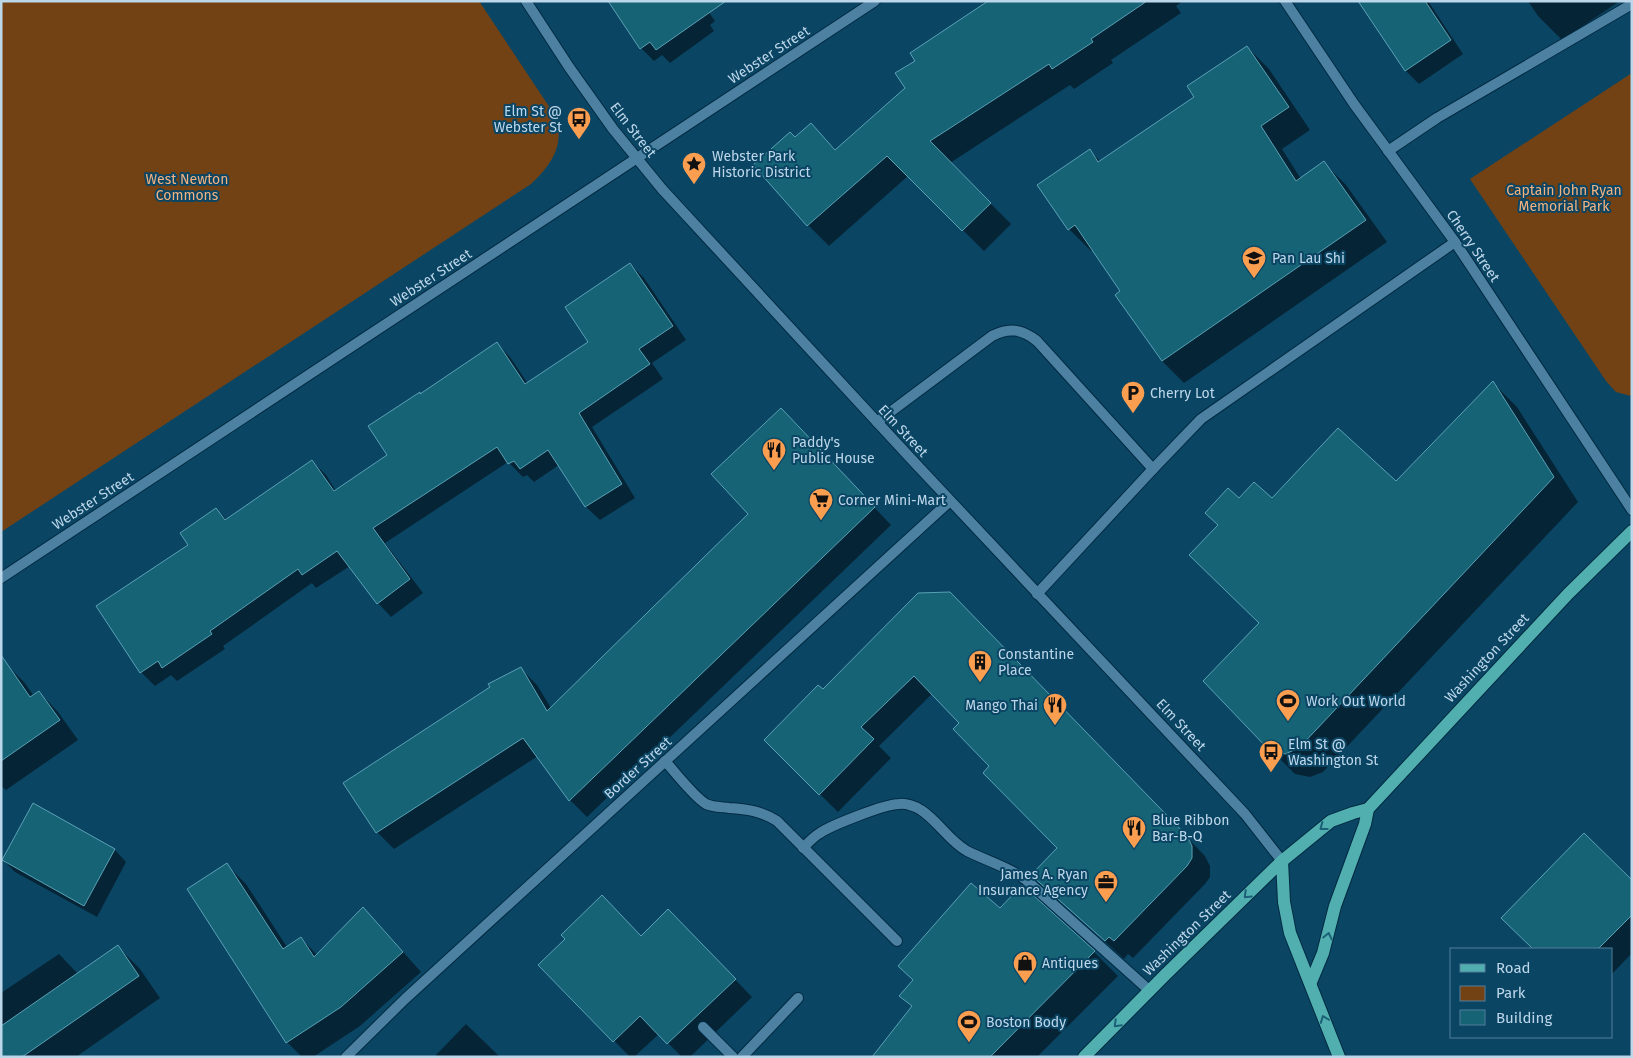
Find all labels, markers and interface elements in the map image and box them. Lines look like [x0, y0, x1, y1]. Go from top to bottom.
street label: Webster Street [725, 22, 814, 88]
street label: Elm Street [606, 99, 660, 162]
place label: Elm St @ Webster St [494, 103, 563, 136]
bus stop icon: Elm St @ Webster St [566, 106, 592, 140]
place label: Webster Park Historic District [712, 148, 811, 181]
place icon: Webster Park Historic District [681, 151, 707, 185]
park label: West Newton Commons [146, 171, 228, 204]
park label: Captain John Ryan Memorial Park [1506, 182, 1622, 215]
street label: Cherry Street [1443, 207, 1504, 286]
street label: Webster Street [387, 245, 476, 311]
school or university icon: Pan Lau Shi [1241, 245, 1267, 279]
place label: Pan Lau Shi [1272, 250, 1345, 267]
parking icon: Cherry Lot [1120, 380, 1146, 414]
place label: Cherry Lot [1150, 385, 1216, 402]
street label: Elm Street [875, 401, 932, 461]
place label: Paddy's Public House [792, 434, 875, 467]
restaurant icon: Paddy's Public House [761, 437, 787, 471]
street label: Webster Street [49, 468, 138, 534]
supermarket icon: Corner Mini-Mart [808, 487, 834, 521]
place label: Corner Mini-Mart [838, 492, 947, 509]
street label: Washington Street [1441, 609, 1533, 706]
place label: Constantine Place [998, 646, 1074, 679]
building icon: Constantine Place [967, 649, 993, 683]
sports icon: Work Out World [1275, 688, 1301, 722]
restaurant icon: Mango Thai [1042, 692, 1068, 726]
place label: Work Out World [1306, 693, 1406, 710]
street label: Elm Street [1153, 695, 1210, 755]
place label: Mango Thai [965, 697, 1038, 714]
street label: Border Street [601, 733, 676, 803]
place label: Elm St @ Washington St [1288, 736, 1379, 769]
bus stop icon: Elm St @ Washington St [1258, 739, 1284, 773]
place label: Blue Ribbon Bar-B-Q [1152, 812, 1230, 845]
restaurant icon: Blue Ribbon Bar-B-Q [1121, 815, 1147, 849]
one-way arrow [1319, 821, 1329, 830]
place label: James A. Ryan Insurance Agency [978, 866, 1088, 899]
office icon: James A. Ryan Insurance Agency [1093, 869, 1119, 903]
street label: Washington Street [1139, 886, 1235, 979]
one-way arrow [1244, 889, 1253, 898]
one-way arrow [1322, 932, 1332, 941]
legend [1450, 948, 1613, 1038]
shop icon: Antiques [1012, 950, 1038, 984]
place label: Antiques [1042, 955, 1098, 972]
text: Road [1496, 959, 1531, 977]
text: Park [1496, 984, 1526, 1002]
sports icon: Boston Body [956, 1009, 982, 1043]
text: Building [1496, 1009, 1552, 1027]
place label: Boston Body [986, 1014, 1066, 1031]
one-way arrow [1320, 1016, 1330, 1024]
one-way arrow [1114, 1018, 1123, 1027]

